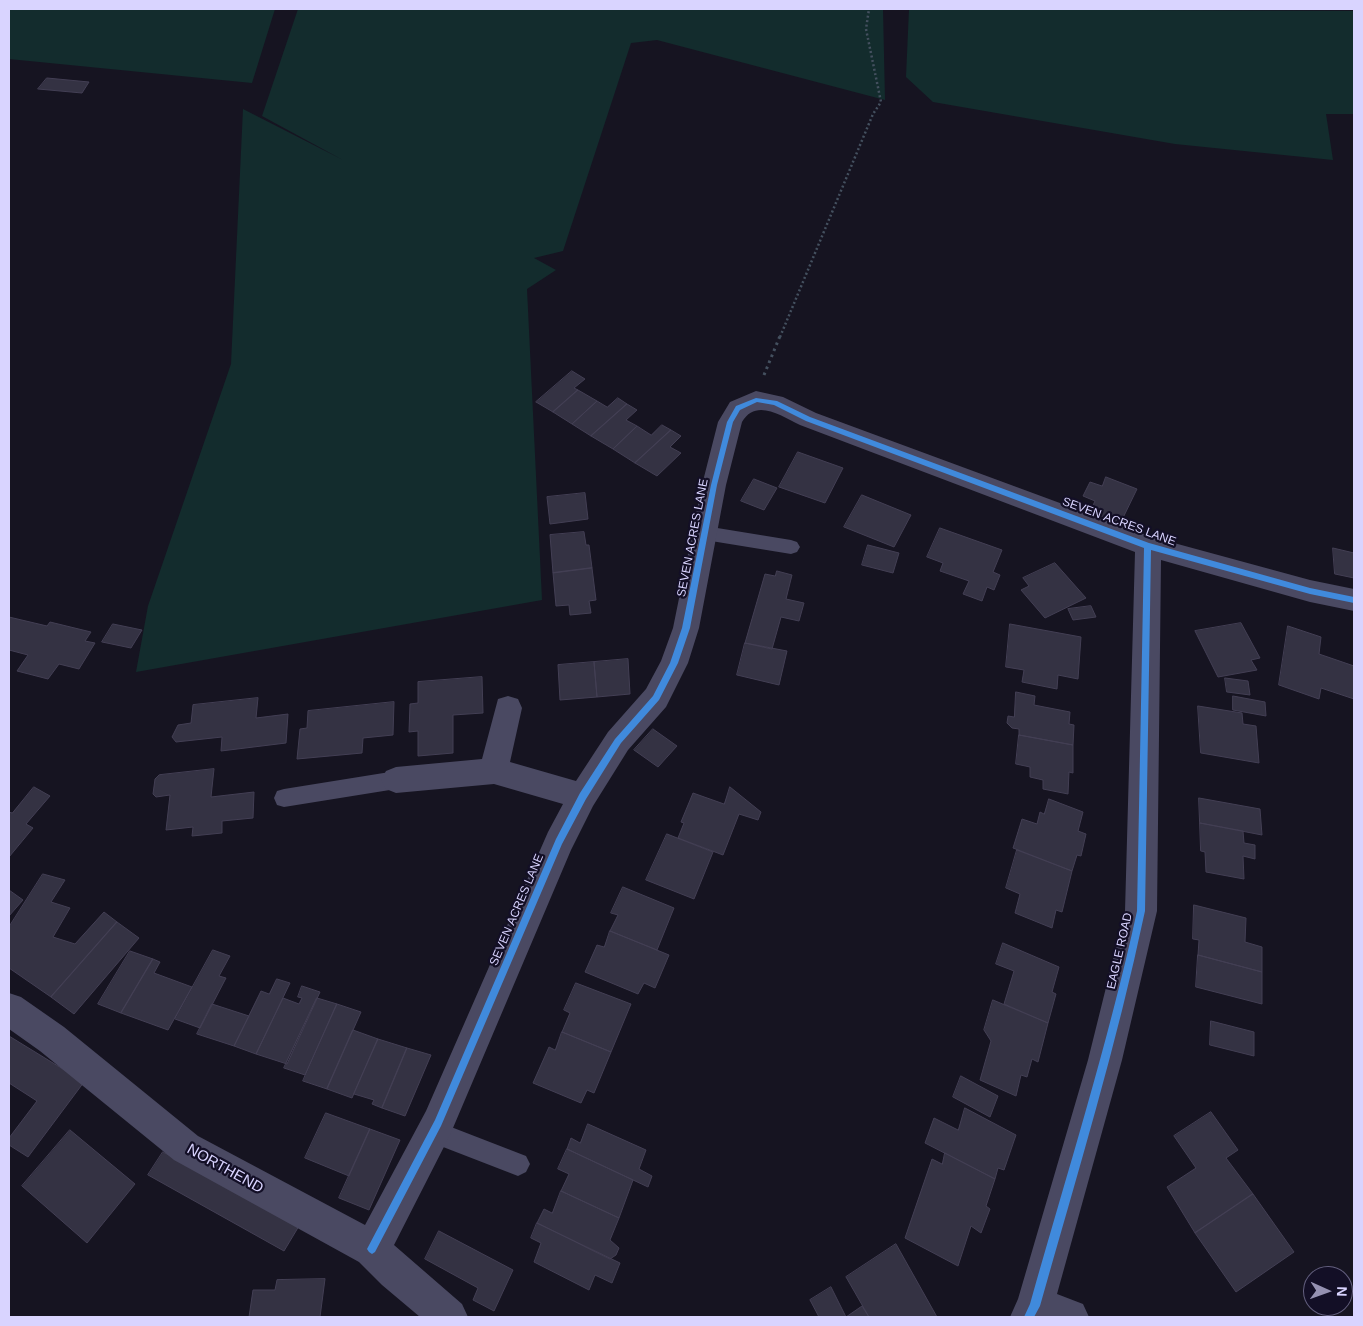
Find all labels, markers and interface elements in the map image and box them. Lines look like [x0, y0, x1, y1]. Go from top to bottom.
street label: SEVEN ACRES LANE [674, 478, 712, 598]
street label: SEVEN ACRES LANE [1060, 495, 1178, 549]
street label: SEVEN ACRES LANE [487, 852, 547, 968]
street label: EAGLE ROAD [1104, 911, 1136, 991]
street label: NORTHEND [184, 1141, 266, 1197]
north arrow [1303, 1266, 1353, 1316]
text: N [1334, 1286, 1350, 1297]

